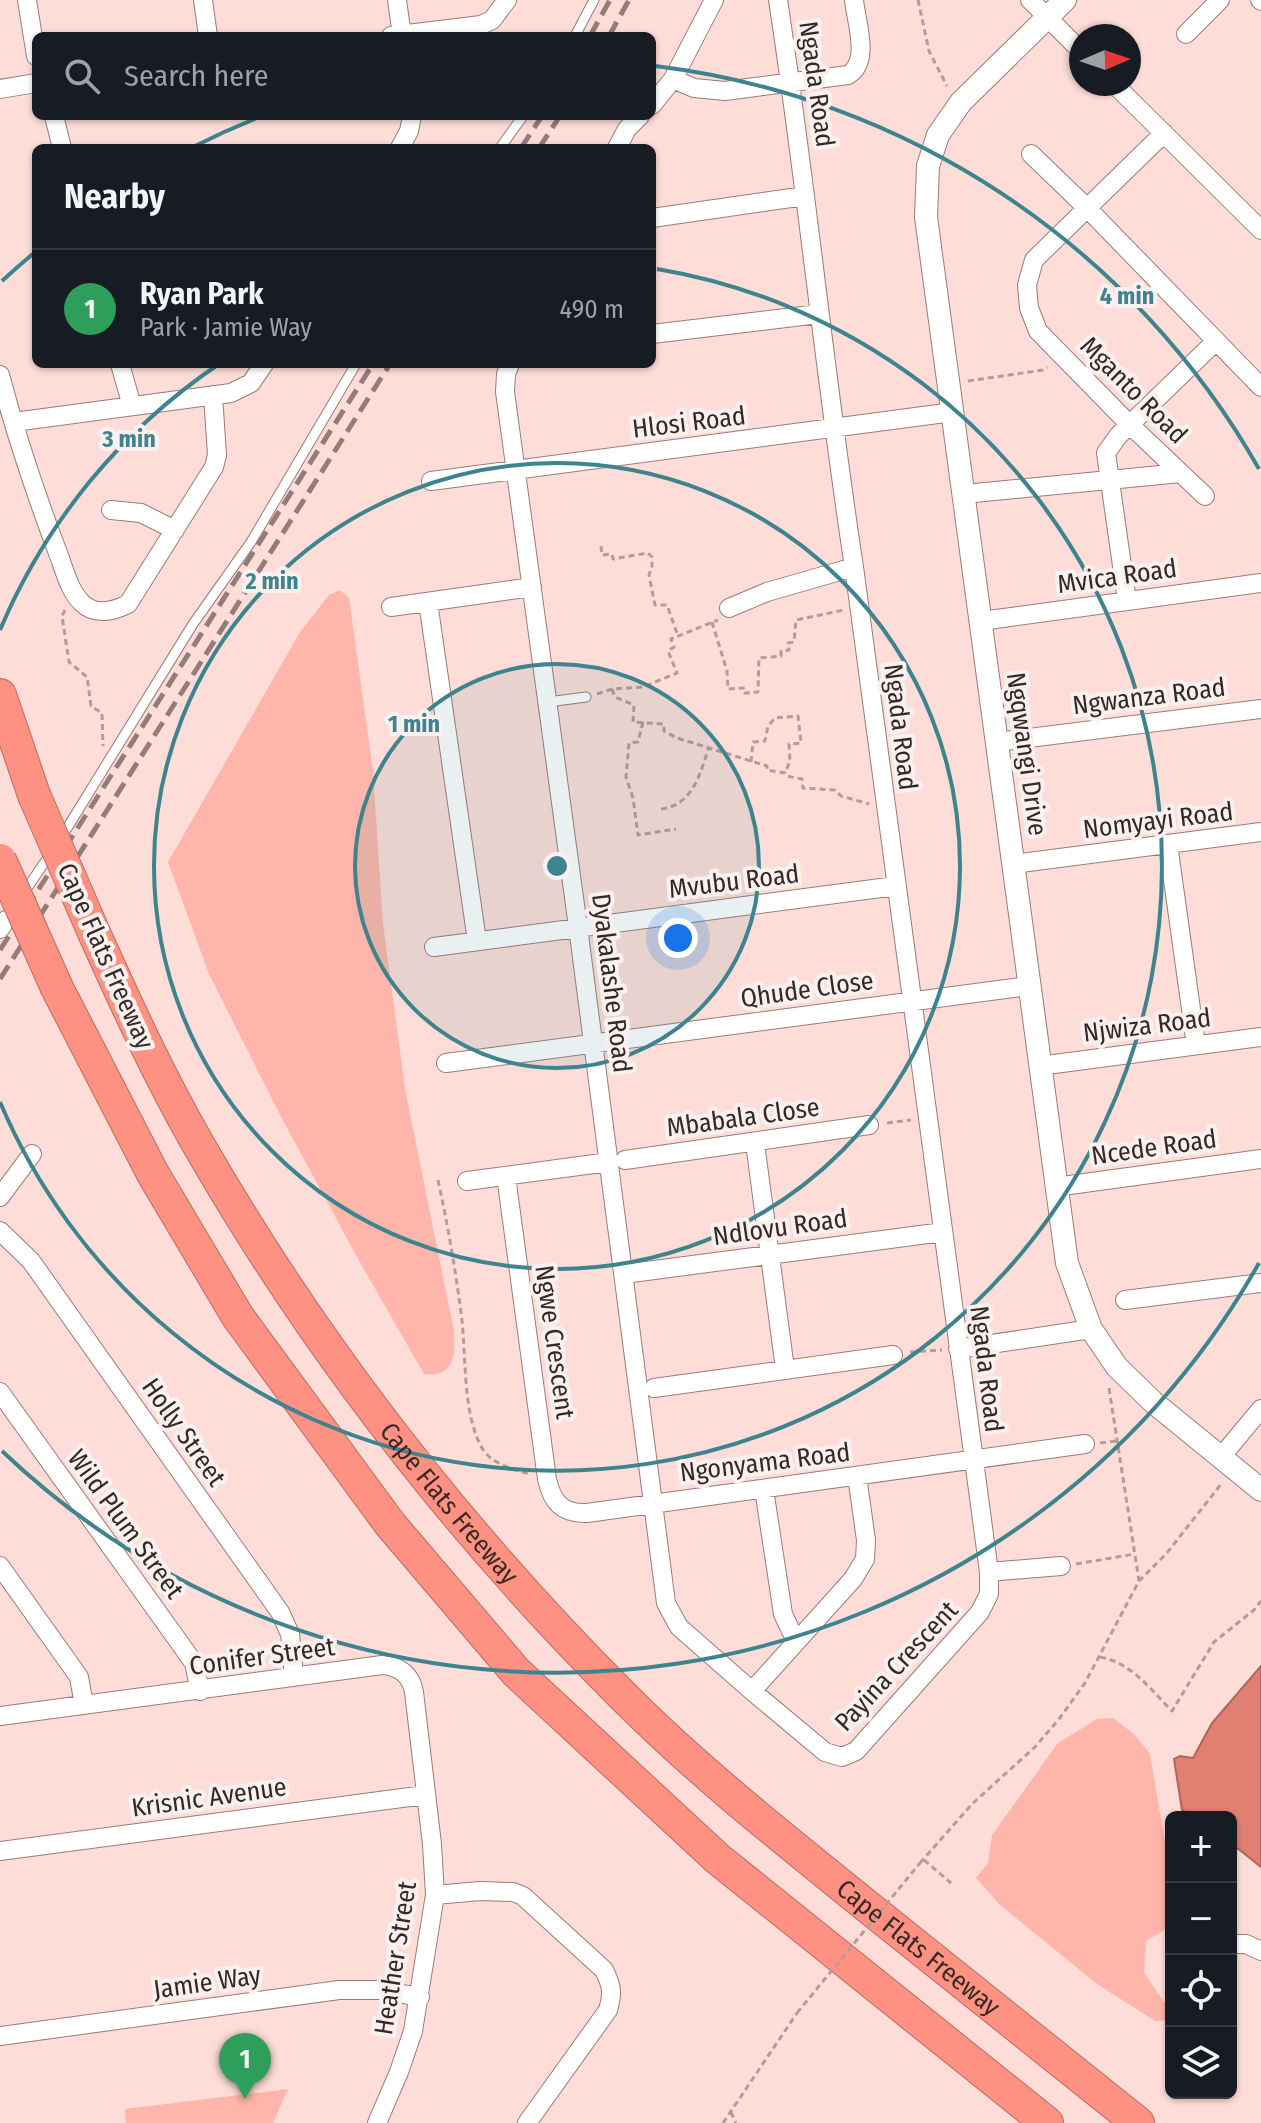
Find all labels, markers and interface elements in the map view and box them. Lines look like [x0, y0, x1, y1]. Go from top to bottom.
street label: Ngada Road [792, 19, 841, 149]
north arrow [1069, 24, 1141, 96]
search box [32, 32, 656, 120]
icon: search [60, 54, 104, 98]
text: Search here [124, 58, 269, 94]
text: Nearby [64, 176, 165, 217]
text: Ryan Park [140, 276, 264, 312]
text: 4 min [1100, 282, 1154, 310]
text: 1 [85, 294, 96, 325]
text: 490 m [560, 294, 624, 325]
text: Park · Jamie Way [140, 312, 312, 343]
street label: Mganto Road [1074, 330, 1194, 450]
street label: Hlosi Road [631, 400, 747, 445]
text: 3 min [101, 425, 156, 453]
street label: Mvica Road [1055, 553, 1179, 600]
text: 2 min [244, 567, 299, 595]
street label: Ngada Road [877, 662, 924, 792]
street label: Ngqwangi Drive [1000, 670, 1053, 838]
street label: Ngwanza Road [1071, 672, 1227, 721]
text: 1 min [388, 710, 440, 738]
street label: Nomyayi Road [1081, 796, 1235, 845]
centre of rings [543, 852, 571, 880]
street label: Mvubu Road [667, 858, 801, 905]
street label: Cape Flats Freeway [51, 859, 161, 1054]
street label: Dyakalashe Road [585, 892, 638, 1074]
your location [658, 918, 698, 958]
street label: Qhude Close [739, 965, 875, 1014]
street label: Njwiza Road [1081, 1002, 1213, 1049]
street label: Mbabala Close [665, 1091, 821, 1144]
street label: Ncede Road [1089, 1123, 1219, 1172]
street label: Ndlovu Road [711, 1203, 849, 1252]
street label: Ngwe Crescent [528, 1263, 581, 1421]
street label: Ngada Road [963, 1304, 1010, 1434]
street label: Holly Street [135, 1372, 232, 1493]
street label: Cape Flats Freeway [373, 1417, 525, 1591]
street label: Ngonyama Road [678, 1437, 852, 1488]
street label: Wild Plum Street [61, 1444, 190, 1605]
street label: Payina Crescent [828, 1595, 965, 1738]
street label: Conifer Street [187, 1631, 337, 1682]
street label: Krisnic Avenue [130, 1771, 289, 1824]
map controls [1165, 1811, 1237, 2099]
button: + [1165, 1811, 1237, 1883]
street label: Cape Flats Freeway [830, 1873, 1006, 2023]
street label: Heather Street [368, 1878, 423, 2037]
button: − [1165, 1883, 1237, 1955]
button: locate [1165, 1955, 1237, 2027]
street label: Jamie Way [151, 1960, 263, 2005]
button: layers [1165, 2027, 1237, 2099]
pin: 1 [219, 2033, 271, 2099]

